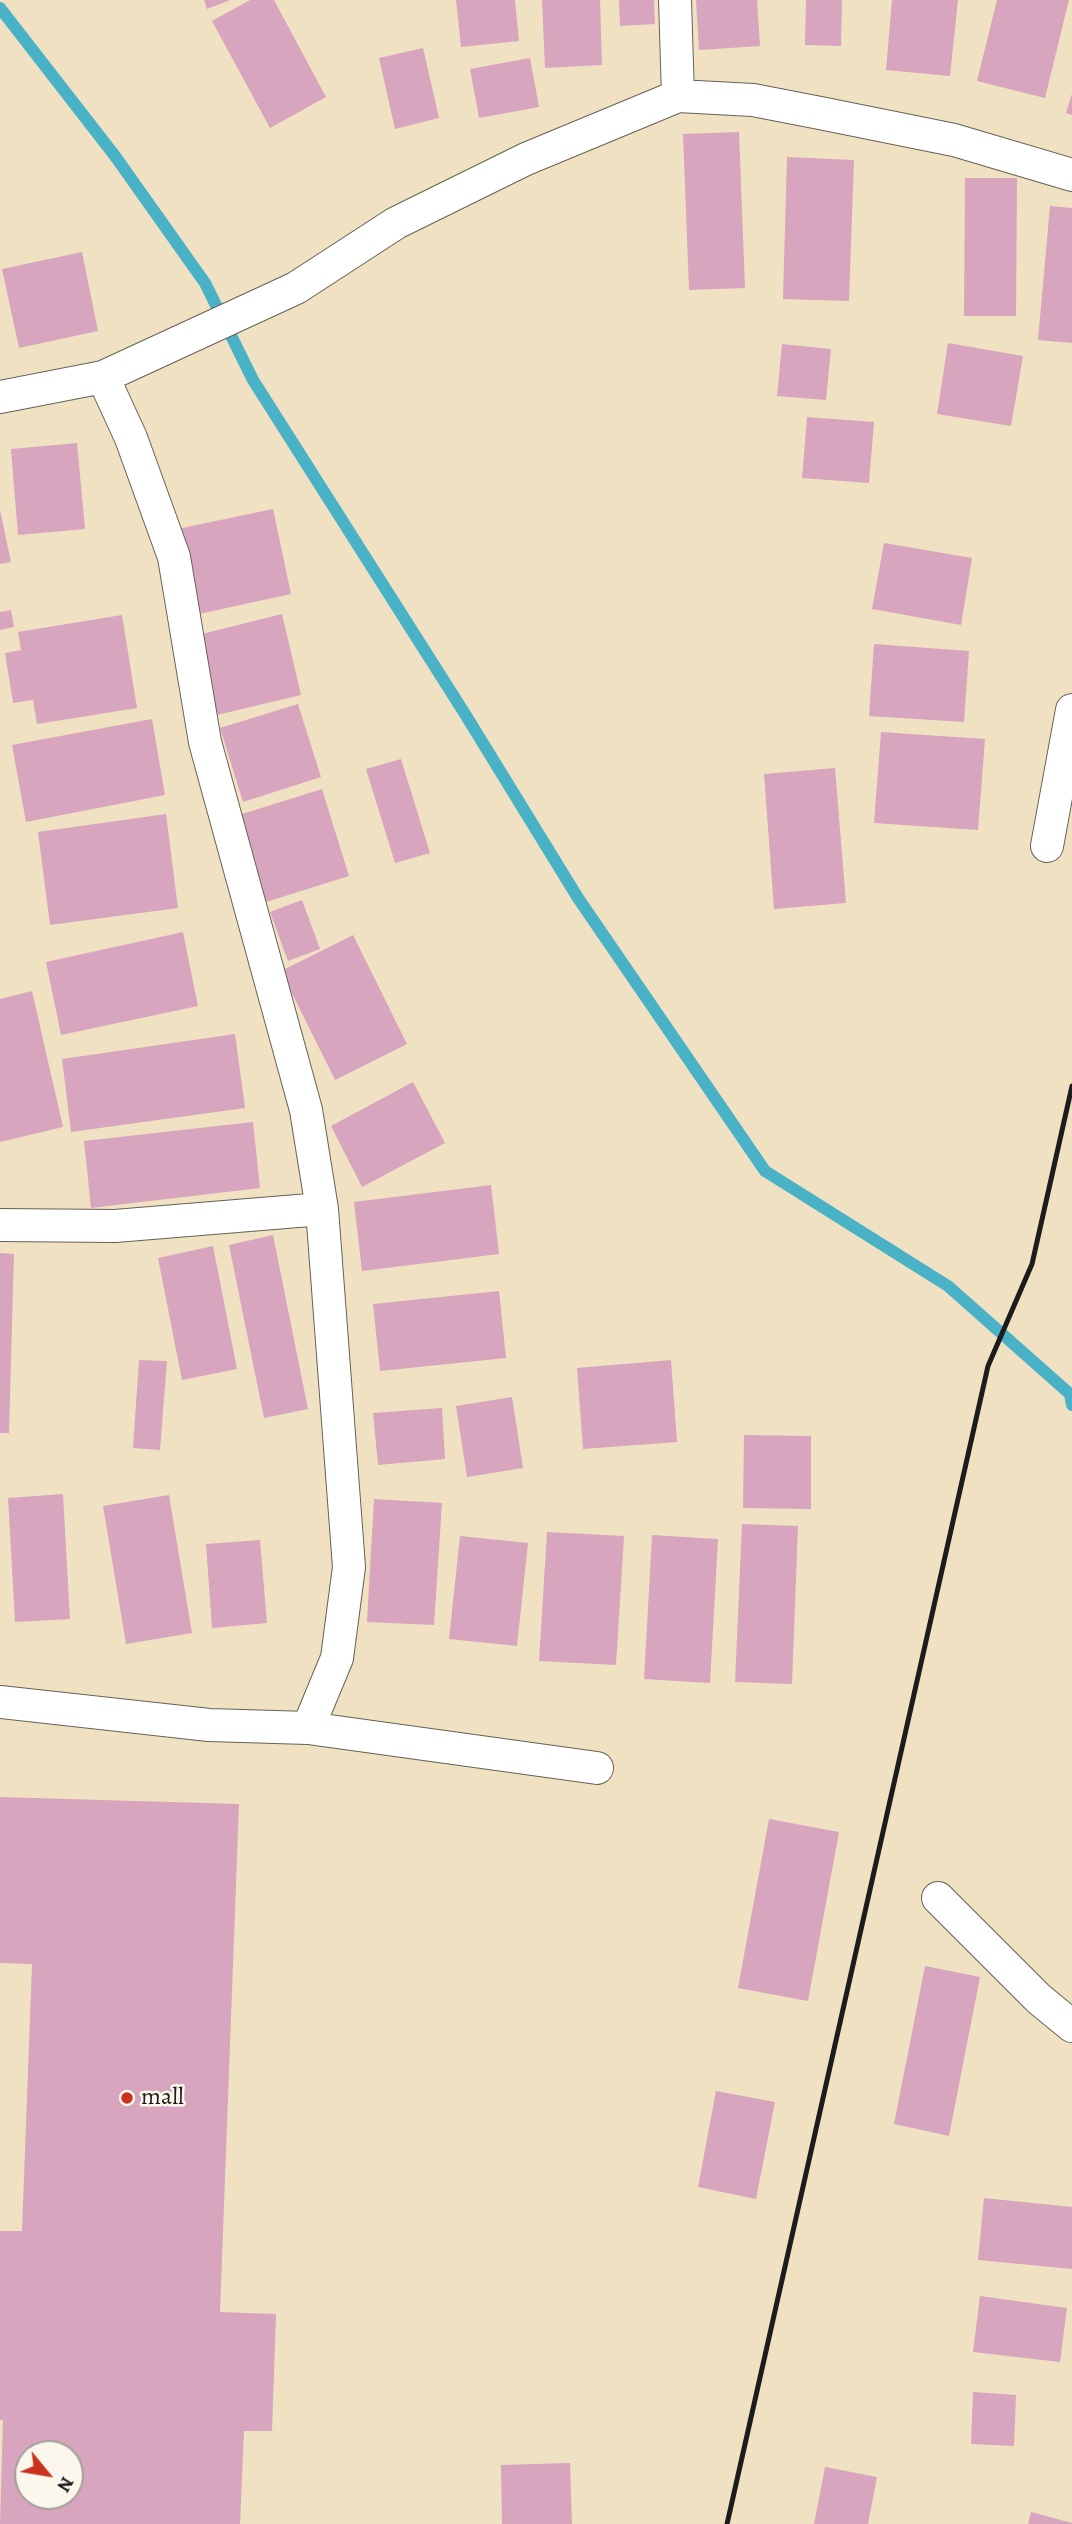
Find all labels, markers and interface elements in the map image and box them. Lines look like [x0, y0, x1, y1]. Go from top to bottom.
place label: mall [141, 2084, 184, 2112]
marker: mall [119, 2090, 135, 2106]
north arrow [14, 2440, 84, 2510]
text: N [51, 2472, 80, 2497]

